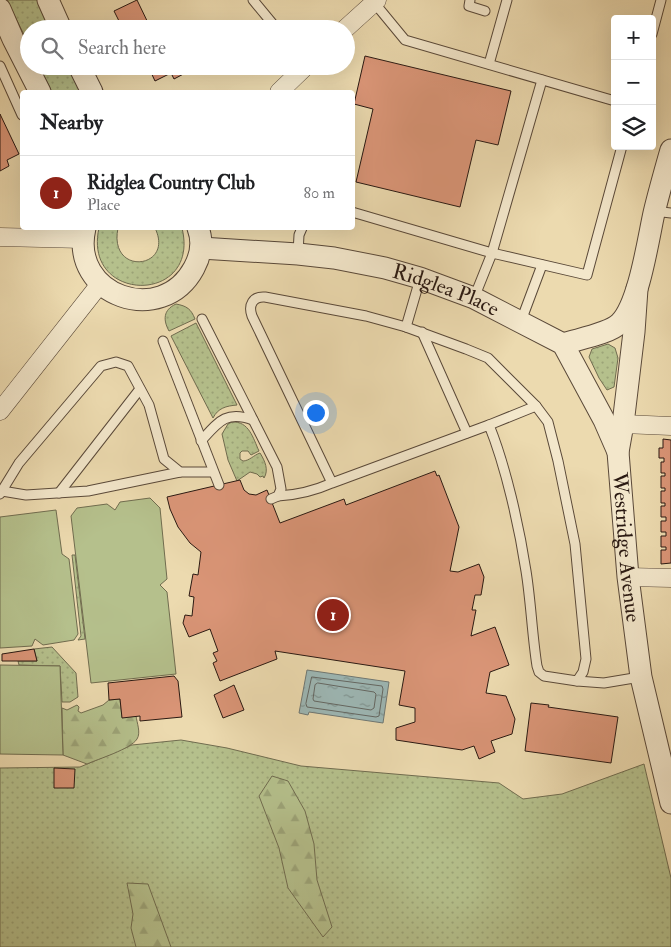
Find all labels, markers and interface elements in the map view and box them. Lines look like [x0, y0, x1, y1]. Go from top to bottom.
map controls [611, 15, 656, 150]
button: + [611, 15, 656, 60]
search box [20, 20, 355, 75]
icon: search [38, 34, 66, 62]
text: Search here [78, 36, 166, 60]
button: − [611, 60, 656, 105]
button: layers [611, 105, 656, 150]
text: Nearby [40, 109, 103, 136]
text: Ridglea Country Club [87, 171, 255, 195]
text: 1 [53, 183, 59, 203]
text: 80 m [304, 183, 335, 203]
text: Place [87, 195, 120, 215]
street label: Ridglea Place [390, 257, 504, 322]
your location [303, 400, 329, 426]
street label: Westridge Avenue [606, 470, 647, 624]
pin: 1 [317, 596, 349, 634]

